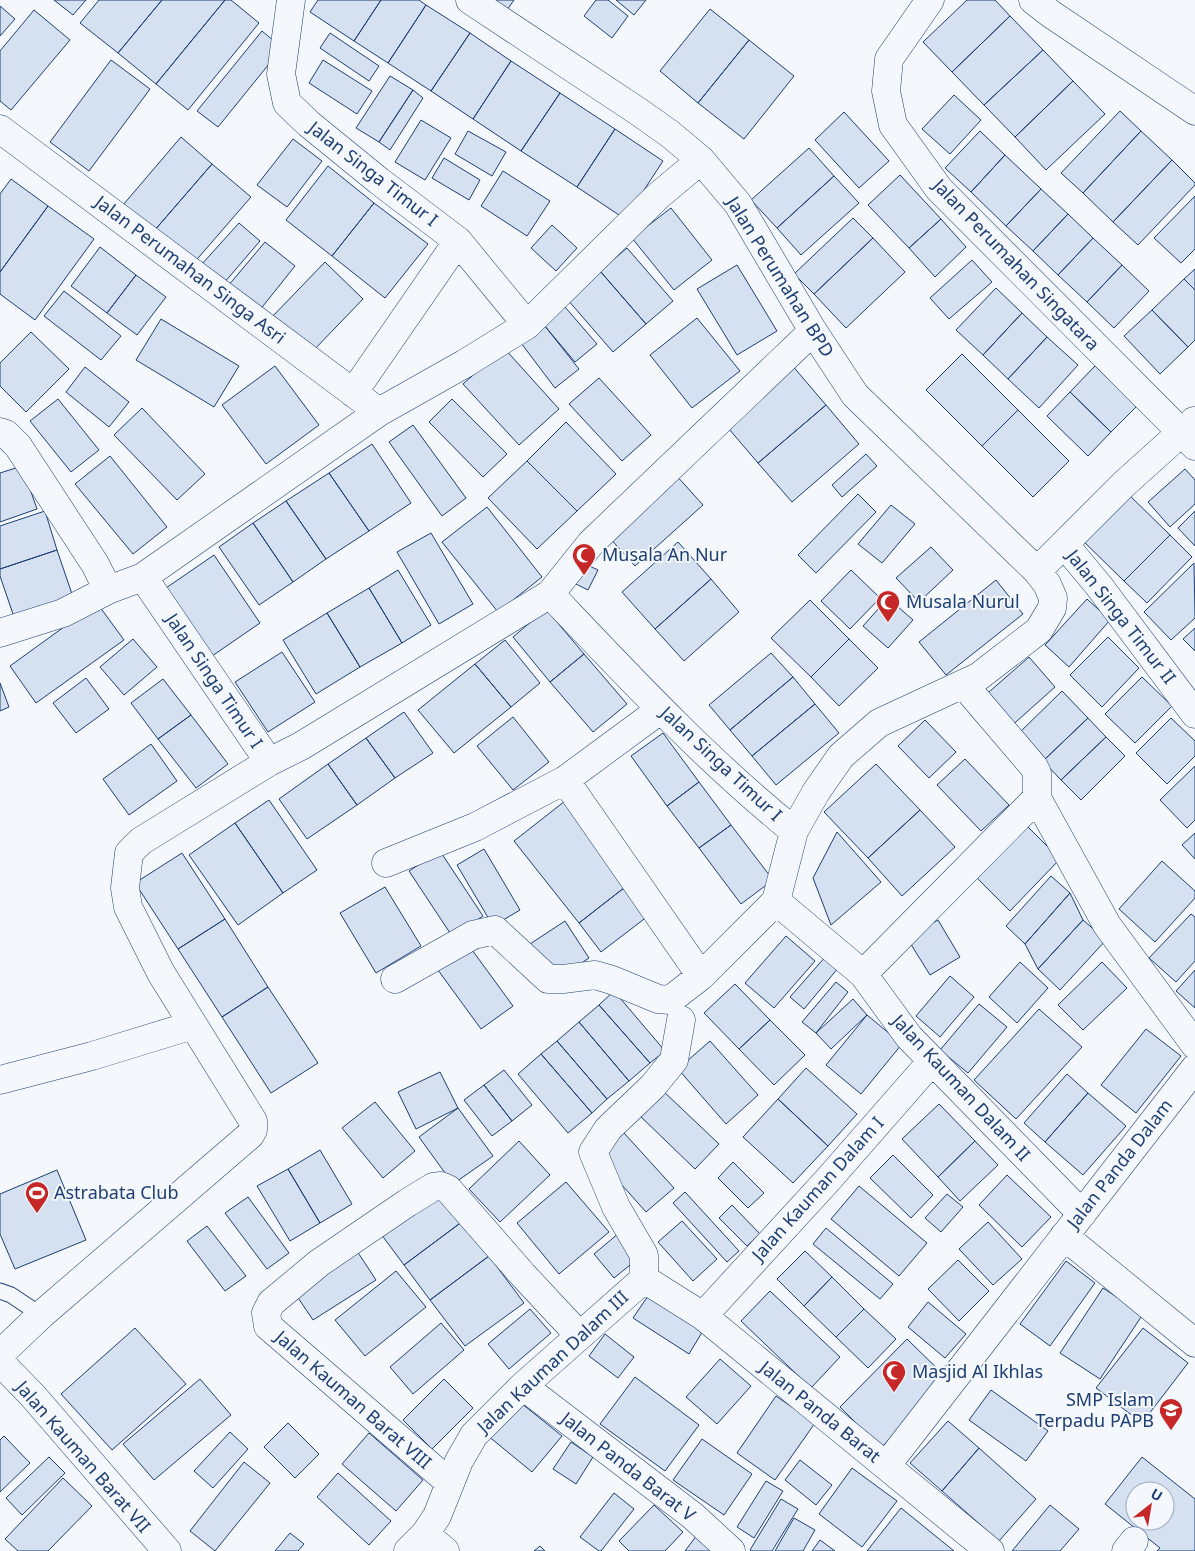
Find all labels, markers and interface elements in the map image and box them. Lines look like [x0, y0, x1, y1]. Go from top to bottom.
street label: Jalan Singa Timur I [302, 114, 443, 231]
street label: Jalan Perumahan Singatara [927, 172, 1105, 355]
street label: Jalan Perumahan Singa Asri [89, 188, 291, 349]
street label: Jalan Perumahan BPD [721, 190, 840, 361]
mosque icon: Musala An Nur [571, 542, 597, 576]
place label: Musala An Nur [602, 542, 728, 566]
street label: Jalan Singa Timur II [1061, 543, 1182, 688]
mosque icon: Musala Nurul [875, 589, 901, 623]
place label: Musala Nurul [906, 589, 1020, 613]
street label: Jalan Singa Timur I [160, 607, 269, 753]
street label: Jalan Singa Timur I [654, 699, 788, 826]
street label: Jalan Kauman Dalam II [886, 1007, 1036, 1166]
street label: Jalan Panda Dalam [1060, 1094, 1177, 1235]
street label: Jalan Kauman Dalam I [745, 1111, 888, 1267]
sports icon: Astrabata Club [24, 1180, 50, 1214]
place label: Astrabata Club [54, 1180, 178, 1204]
street label: Jalan Kauman Dalam III [470, 1285, 633, 1439]
street label: Jalan Kauman Barat VIII [269, 1323, 437, 1474]
street label: Jalan Panda Barat [754, 1354, 886, 1468]
mosque icon: Masjid Al Ikhlas [881, 1359, 907, 1393]
place label: Masjid Al Ikhlas [912, 1359, 1043, 1383]
street label: Jalan Kauman Barat VII [10, 1374, 156, 1537]
place label: SMP Islam Terpadu PAPB [1036, 1387, 1154, 1432]
school or university icon: SMP Islam Terpadu PAPB [1158, 1397, 1184, 1431]
street label: Jalan Panda Barat V [555, 1405, 701, 1526]
north arrow [1125, 1481, 1175, 1531]
text: U [1148, 1484, 1166, 1505]

